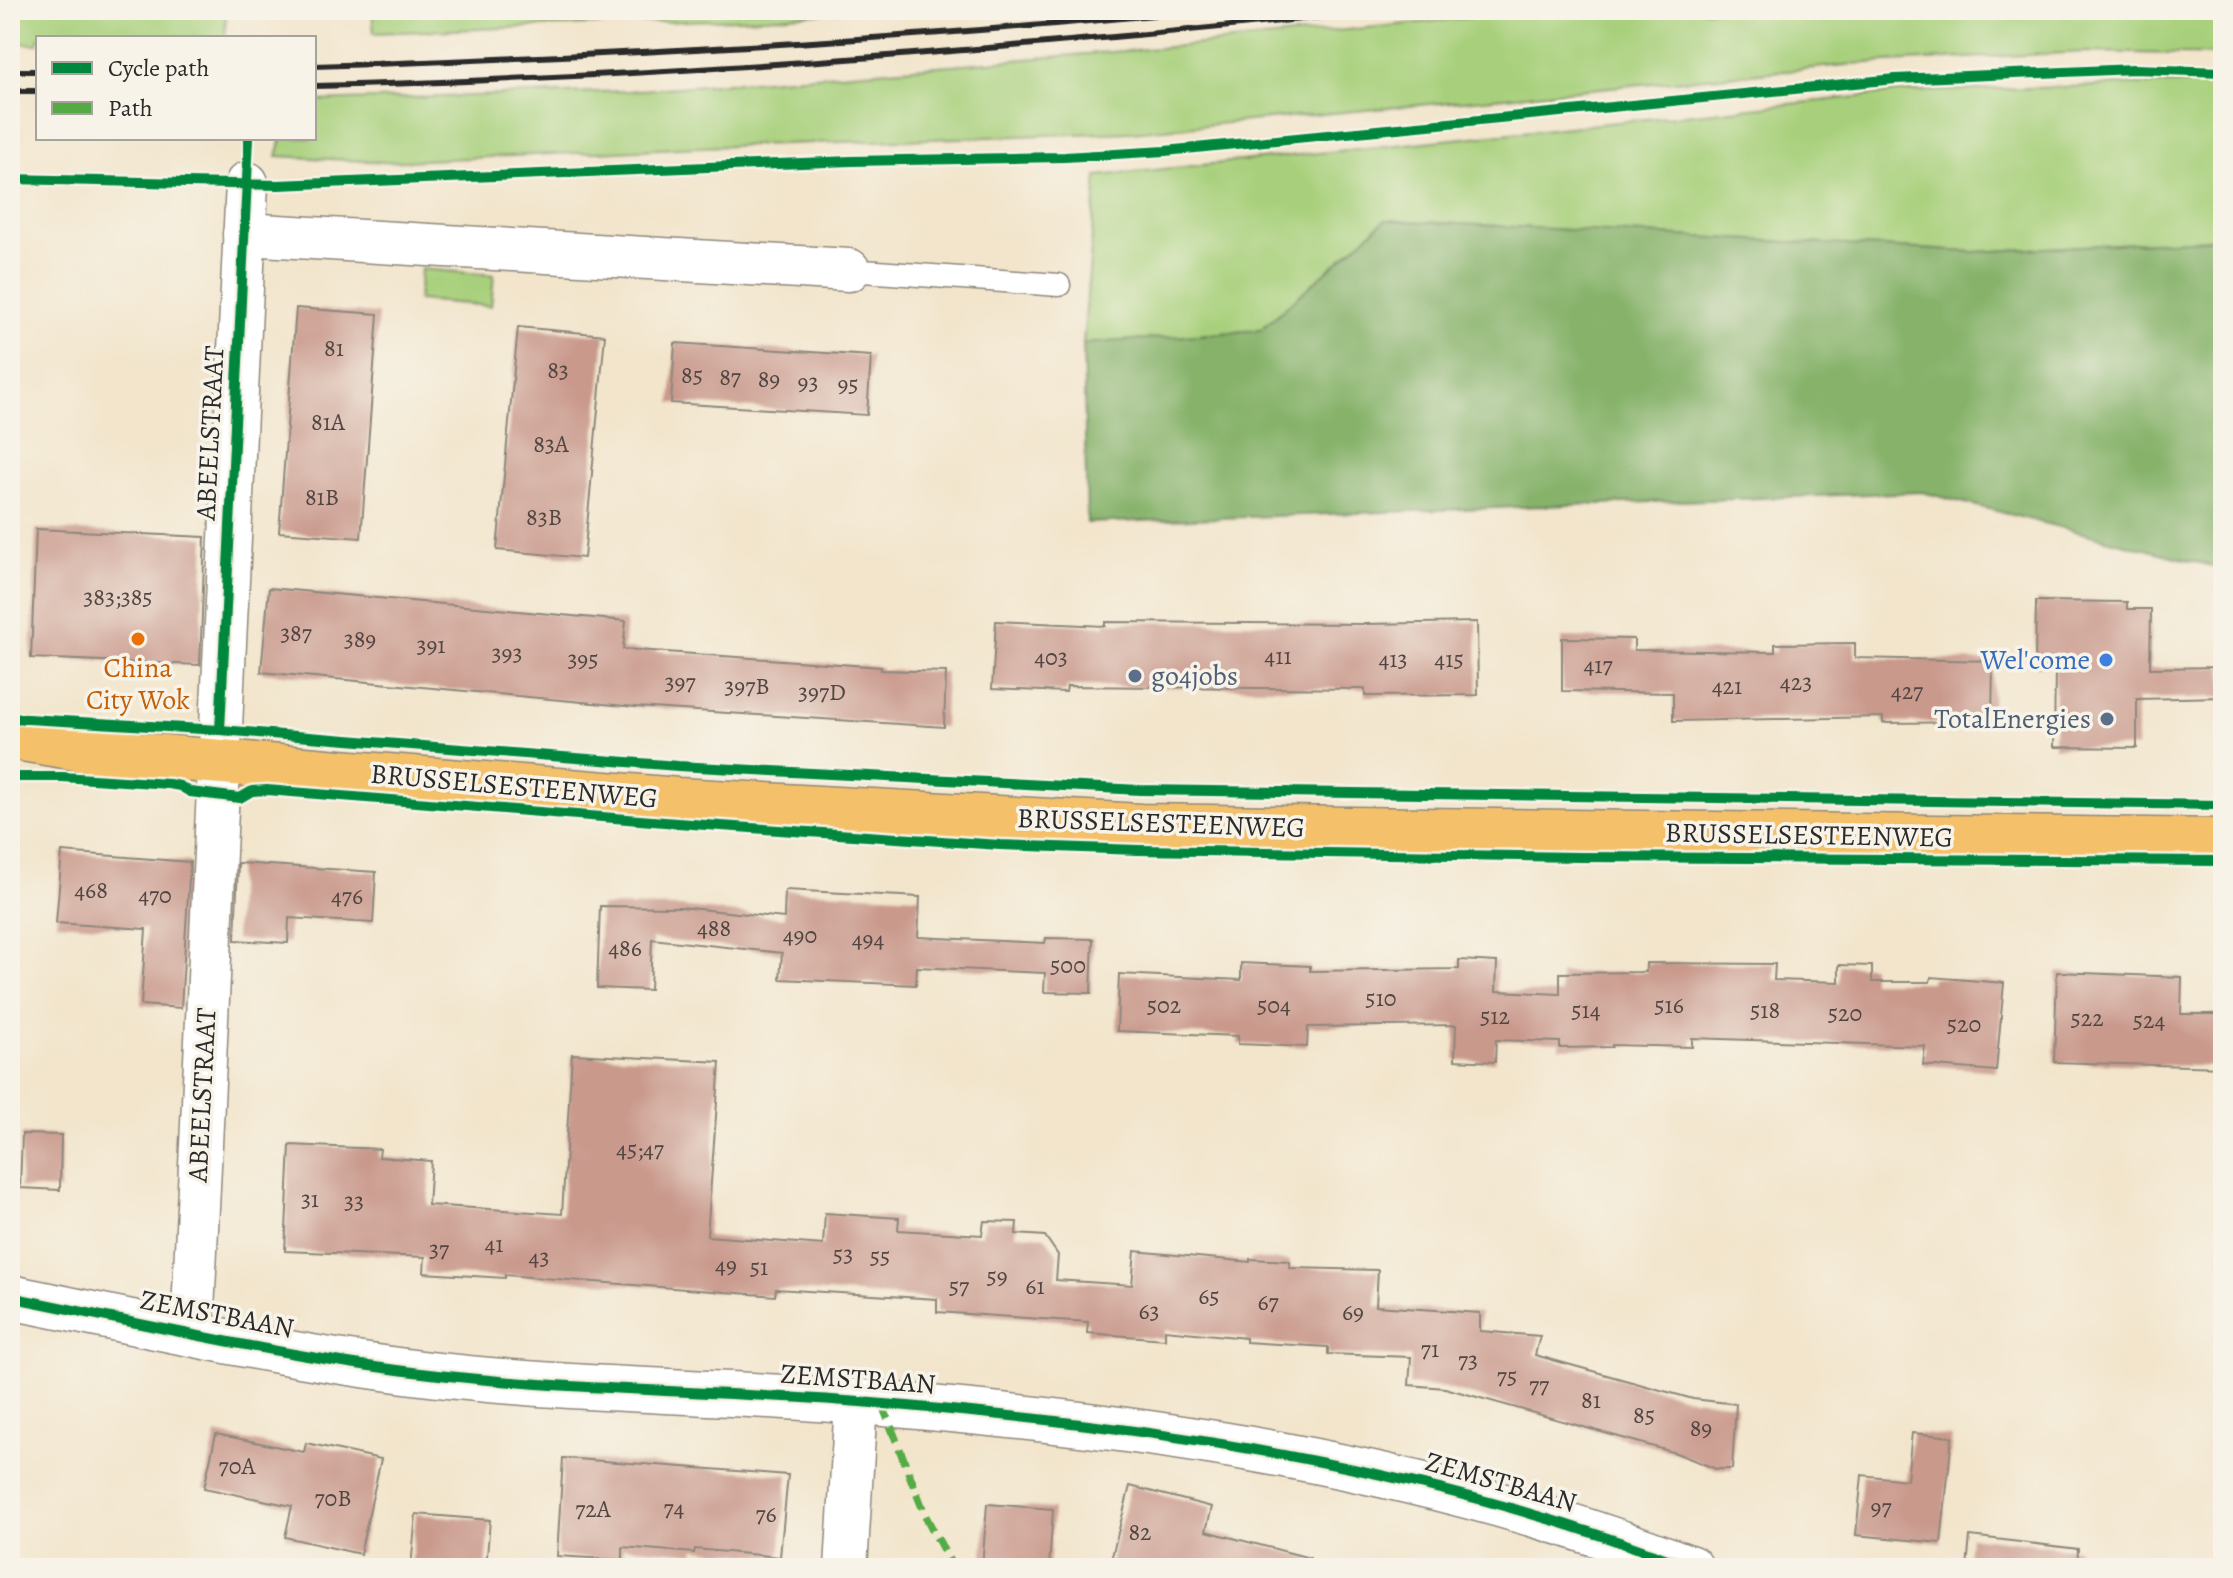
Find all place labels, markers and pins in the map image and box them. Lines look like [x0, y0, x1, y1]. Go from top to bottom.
marker: China City Wok [129, 630, 147, 648]
place label: Wel'come [1979, 641, 2090, 679]
place label: China City Wok [86, 649, 190, 719]
marker: Wel'come [2097, 651, 2115, 669]
place label: go4jobs [1151, 657, 1238, 695]
marker: go4jobs [1126, 667, 1144, 685]
place label: TotalEnergies [1934, 700, 2091, 738]
marker: TotalEnergies [2098, 710, 2116, 728]

